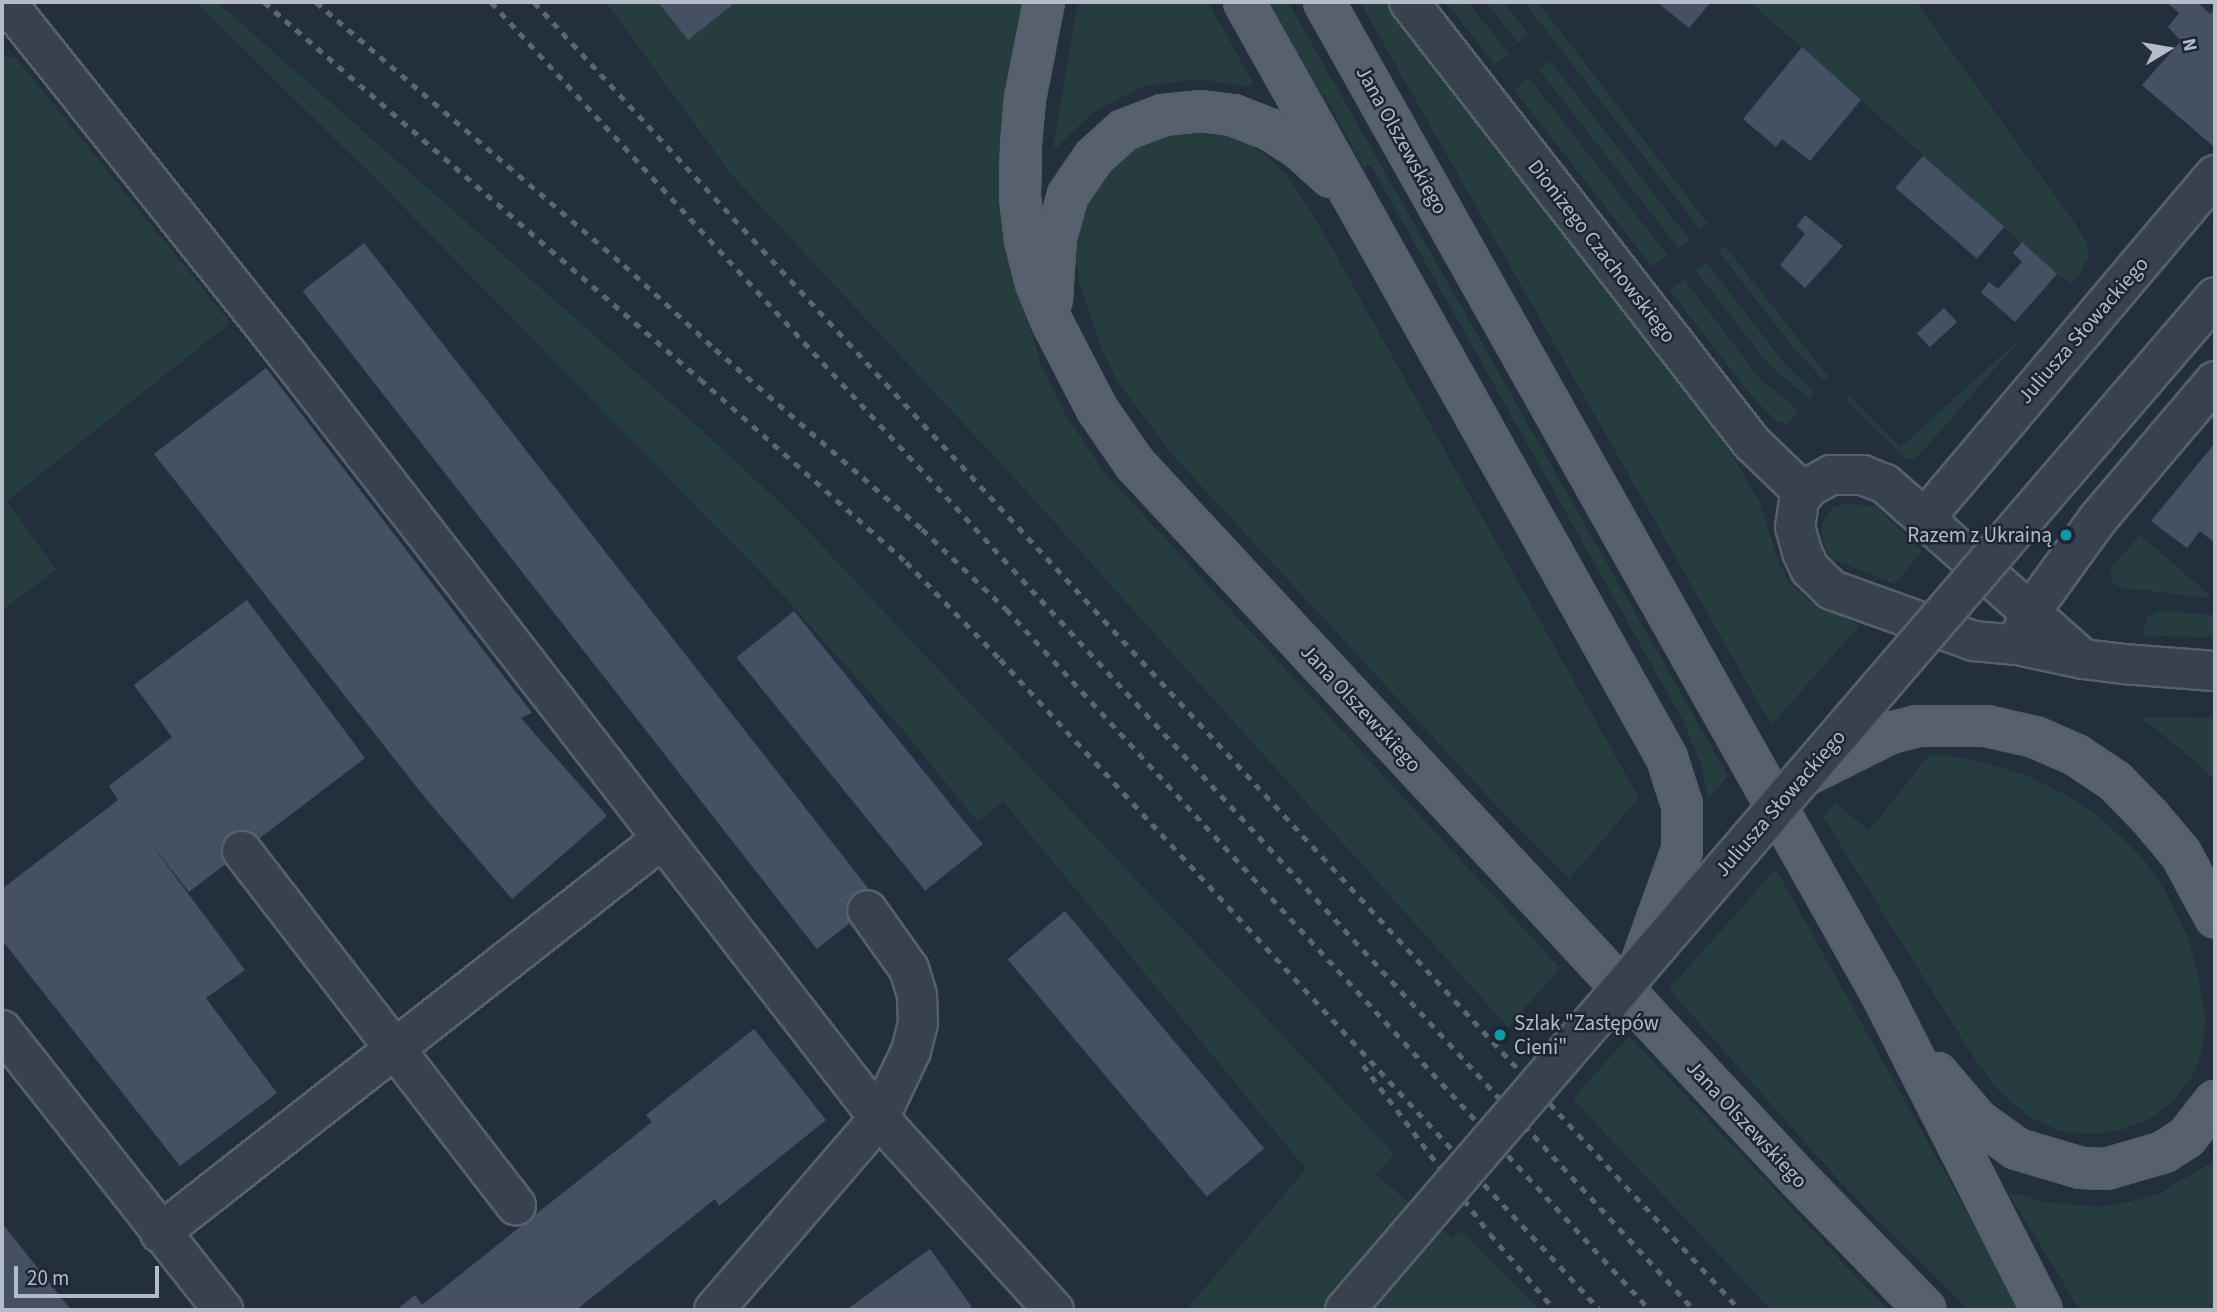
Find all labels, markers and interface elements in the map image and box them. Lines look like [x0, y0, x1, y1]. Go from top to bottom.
north arrow [2133, 14, 2203, 84]
text: N [2175, 36, 2204, 54]
street label: Jana Olszewskiego [1351, 61, 1453, 219]
street label: Dionizego Czachowskiego [1523, 154, 1681, 348]
street label: Juliusza Słowackiego [2012, 251, 2154, 409]
place label: Razem z Ukrainą [1907, 522, 2052, 548]
marker: Razem z Ukrainą [2058, 527, 2074, 543]
street label: Jana Olszewskiego [1295, 639, 1427, 777]
street label: Juliusza Słowackiego [1709, 724, 1851, 882]
place label: Szlak "Zastępów Cieni" [1514, 1010, 1659, 1060]
marker: Szlak "Zastępów Cieni" [1492, 1027, 1508, 1043]
street label: Jana Olszewskiego [1681, 1055, 1813, 1193]
scale bar [18, 1252, 163, 1296]
text: 20 m [27, 1263, 69, 1293]

